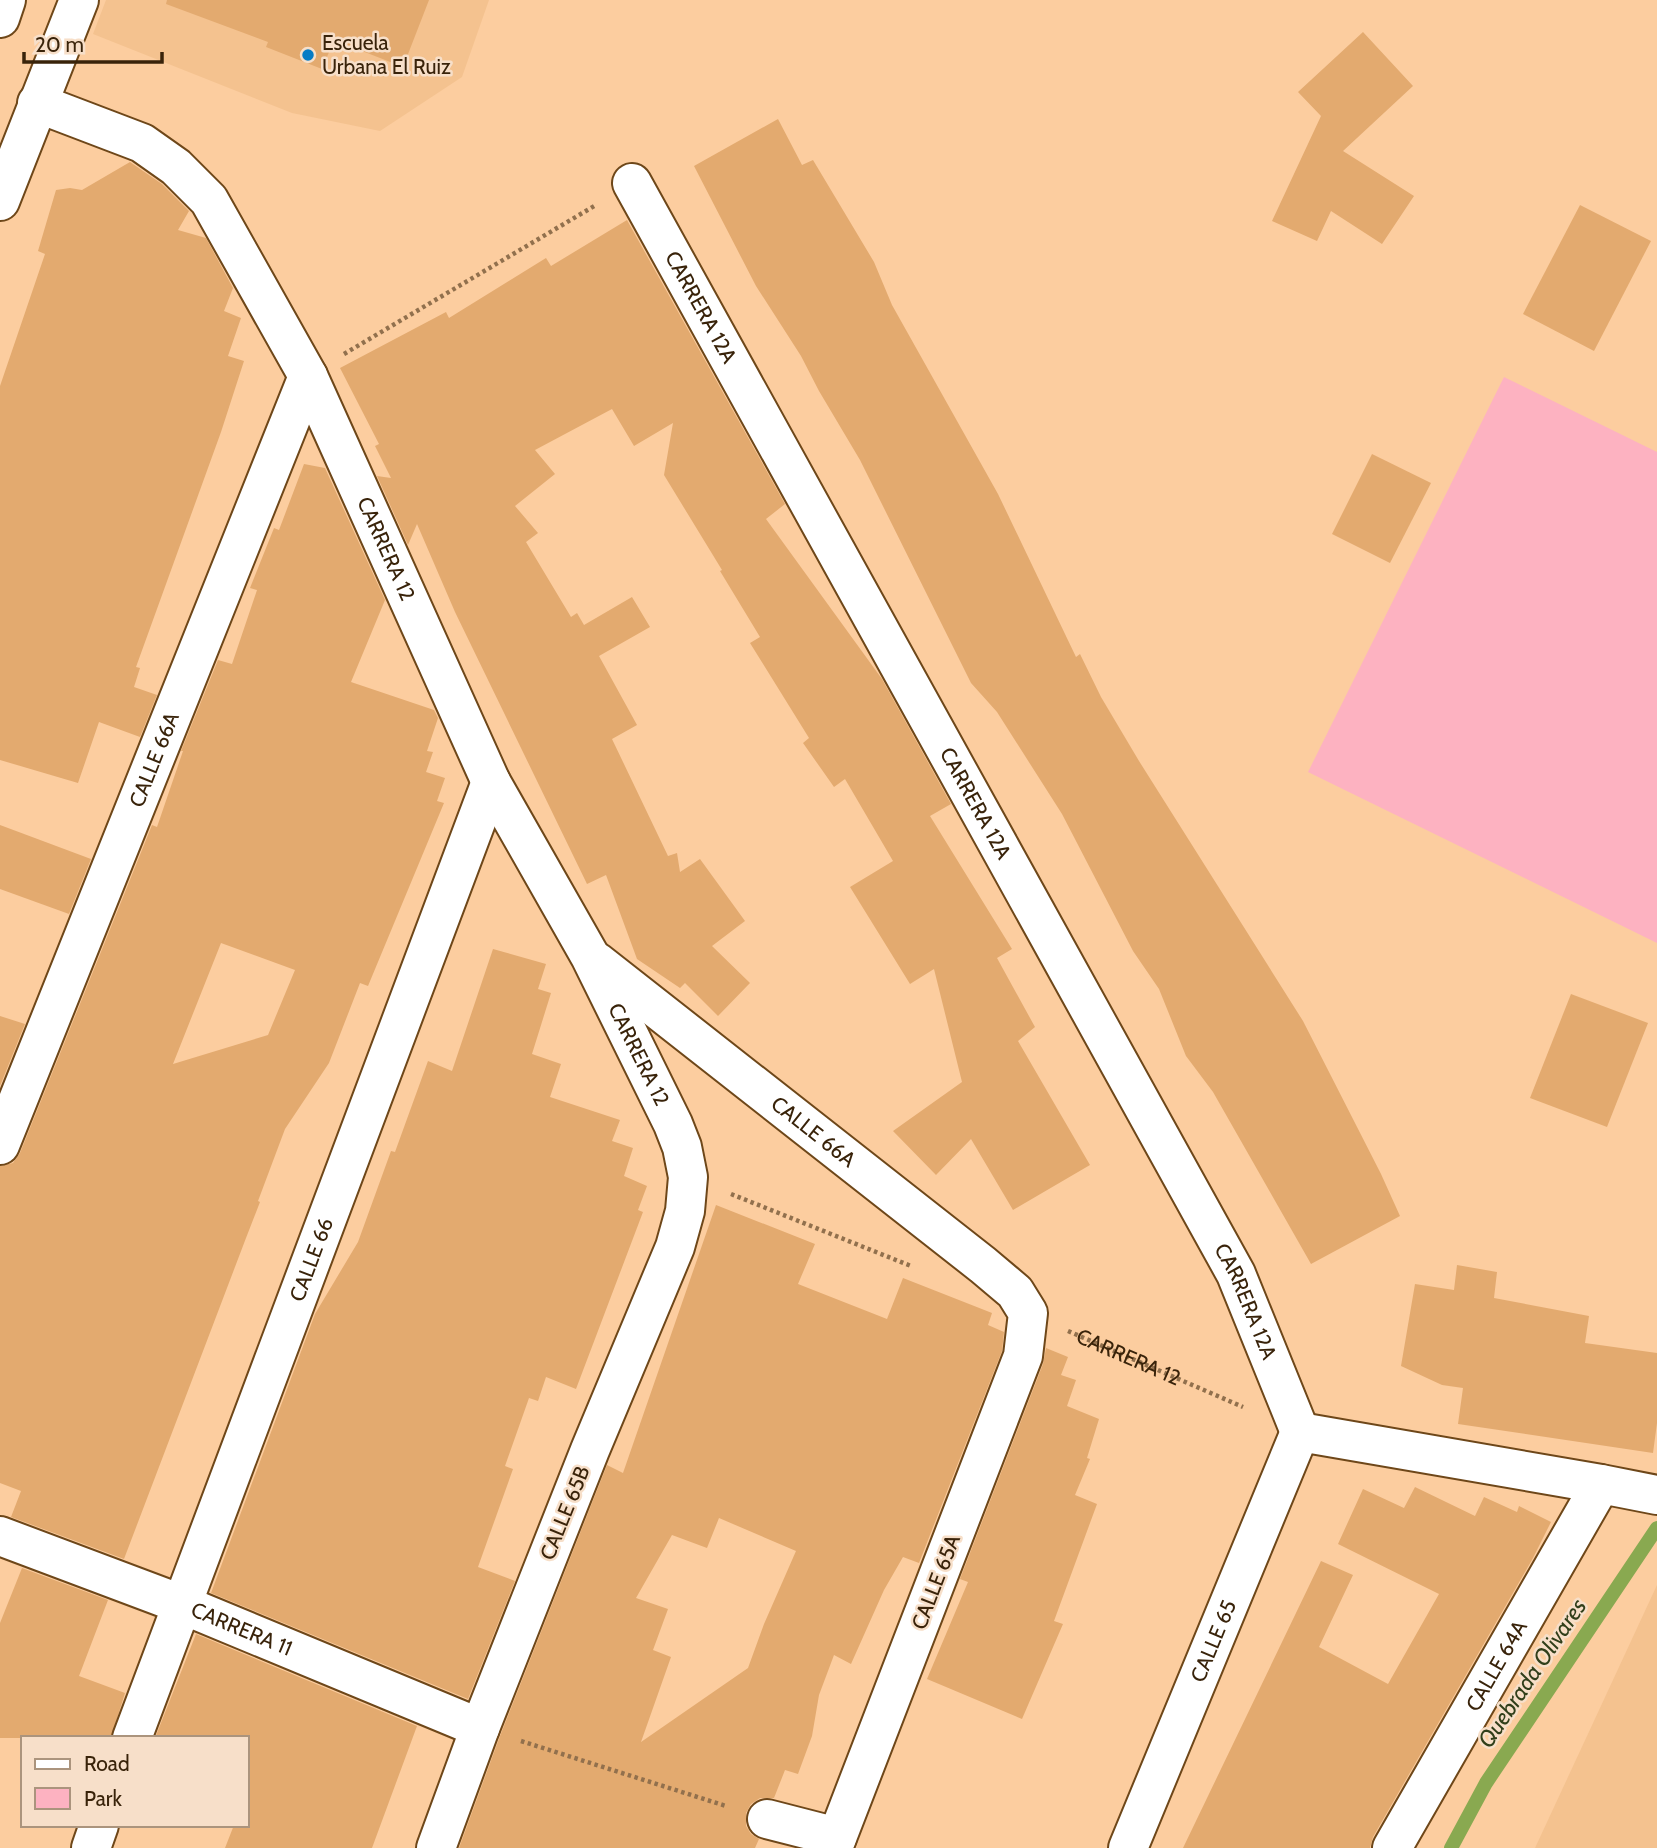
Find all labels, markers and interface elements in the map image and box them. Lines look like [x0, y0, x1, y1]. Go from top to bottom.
scale bar [24, 21, 163, 65]
place label: Escuela Urbana El Ruiz [322, 30, 451, 79]
text: 20 m [35, 32, 84, 57]
marker: Escuela Urbana El Ruiz [300, 47, 316, 63]
street label: CARRERA 12A [660, 247, 742, 367]
street label: CARRERA 12 [352, 493, 421, 604]
street label: CALLE 66A [124, 708, 184, 811]
street label: CARRERA 12A [935, 743, 1017, 863]
street label: CARRERA 12 [603, 999, 675, 1110]
street label: CALLE 66A [767, 1091, 861, 1172]
street label: CALLE 66 [284, 1214, 338, 1305]
street label: CARRERA 12A [1209, 1239, 1282, 1363]
street label: CARRERA 12 [1073, 1323, 1185, 1390]
street label: CALLE 65B [534, 1462, 595, 1563]
street label: CALLE 65A [906, 1531, 965, 1633]
water label: Quebrada Olivares [1472, 1593, 1592, 1753]
street label: CALLE 65 [1185, 1596, 1241, 1686]
street label: CARRERA 11 [188, 1597, 296, 1661]
street label: CALLE 64A [1460, 1616, 1532, 1715]
legend [21, 1736, 248, 1827]
text: Road [84, 1751, 130, 1776]
text: Park [84, 1786, 122, 1811]

